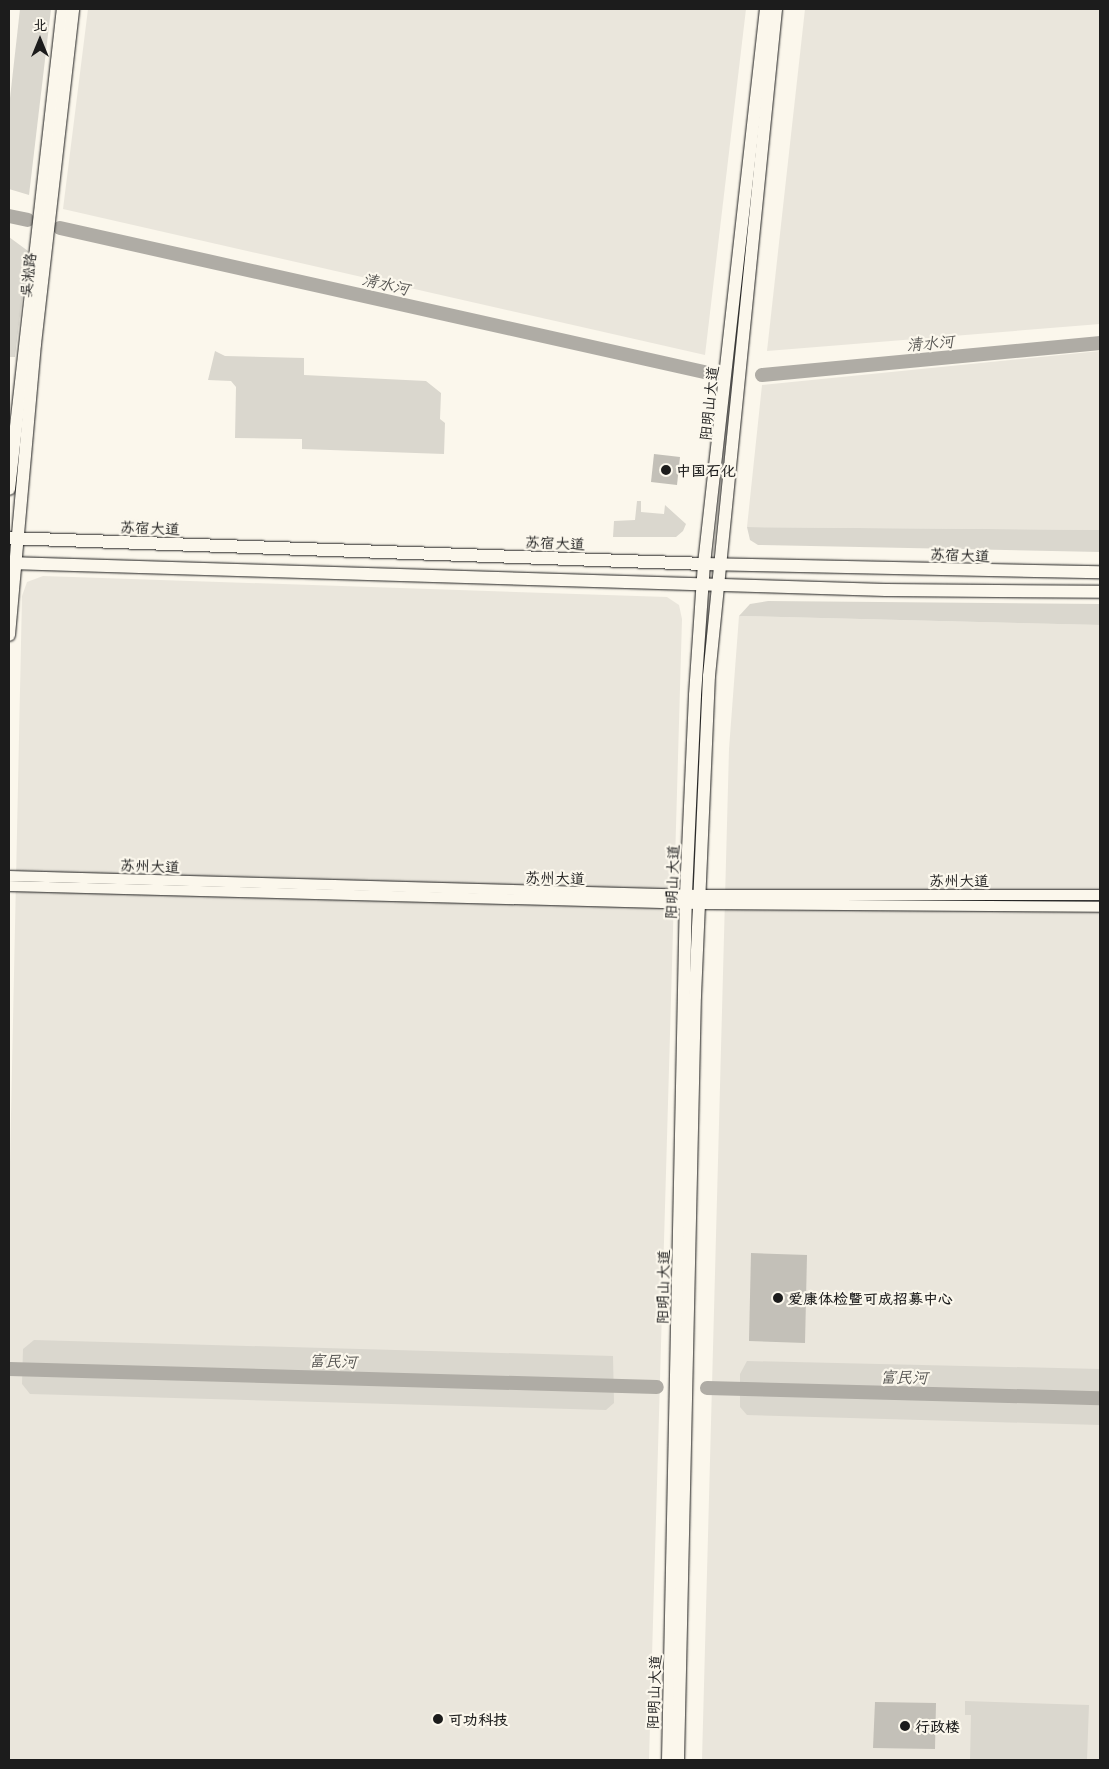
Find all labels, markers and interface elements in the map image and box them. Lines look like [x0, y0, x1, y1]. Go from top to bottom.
text: 北 [33, 14, 47, 35]
north arrow [15, 15, 65, 65]
street label: 吴淞路 [16, 252, 38, 298]
water label: 清水河 [360, 268, 412, 298]
water label: 清水河 [905, 330, 955, 354]
street label: 阳明山大道 [695, 365, 721, 441]
place label: 中国石化 [676, 461, 736, 479]
marker: 中国石化 [660, 464, 672, 476]
street label: 苏宿大道 [120, 517, 180, 537]
street label: 苏宿大道 [525, 532, 585, 552]
street label: 苏宿大道 [930, 544, 990, 564]
street label: 阳明山大道 [661, 844, 681, 920]
street label: 苏州大道 [120, 855, 180, 875]
street label: 苏州大道 [525, 867, 585, 887]
street label: 苏州大道 [929, 871, 989, 889]
street label: 阳明山大道 [652, 1249, 672, 1325]
place label: 爱康体检暨可成招募中心 [788, 1289, 953, 1307]
marker: 爱康体检暨可成招募中心 [772, 1292, 784, 1304]
water label: 富民河 [309, 1350, 357, 1370]
water label: 富民河 [880, 1366, 928, 1386]
street label: 阳明山大道 [643, 1654, 663, 1730]
place label: 可功科技 [448, 1710, 508, 1728]
marker: 可功科技 [432, 1713, 444, 1725]
place label: 行政楼 [915, 1717, 960, 1735]
marker: 行政楼 [899, 1720, 911, 1732]

